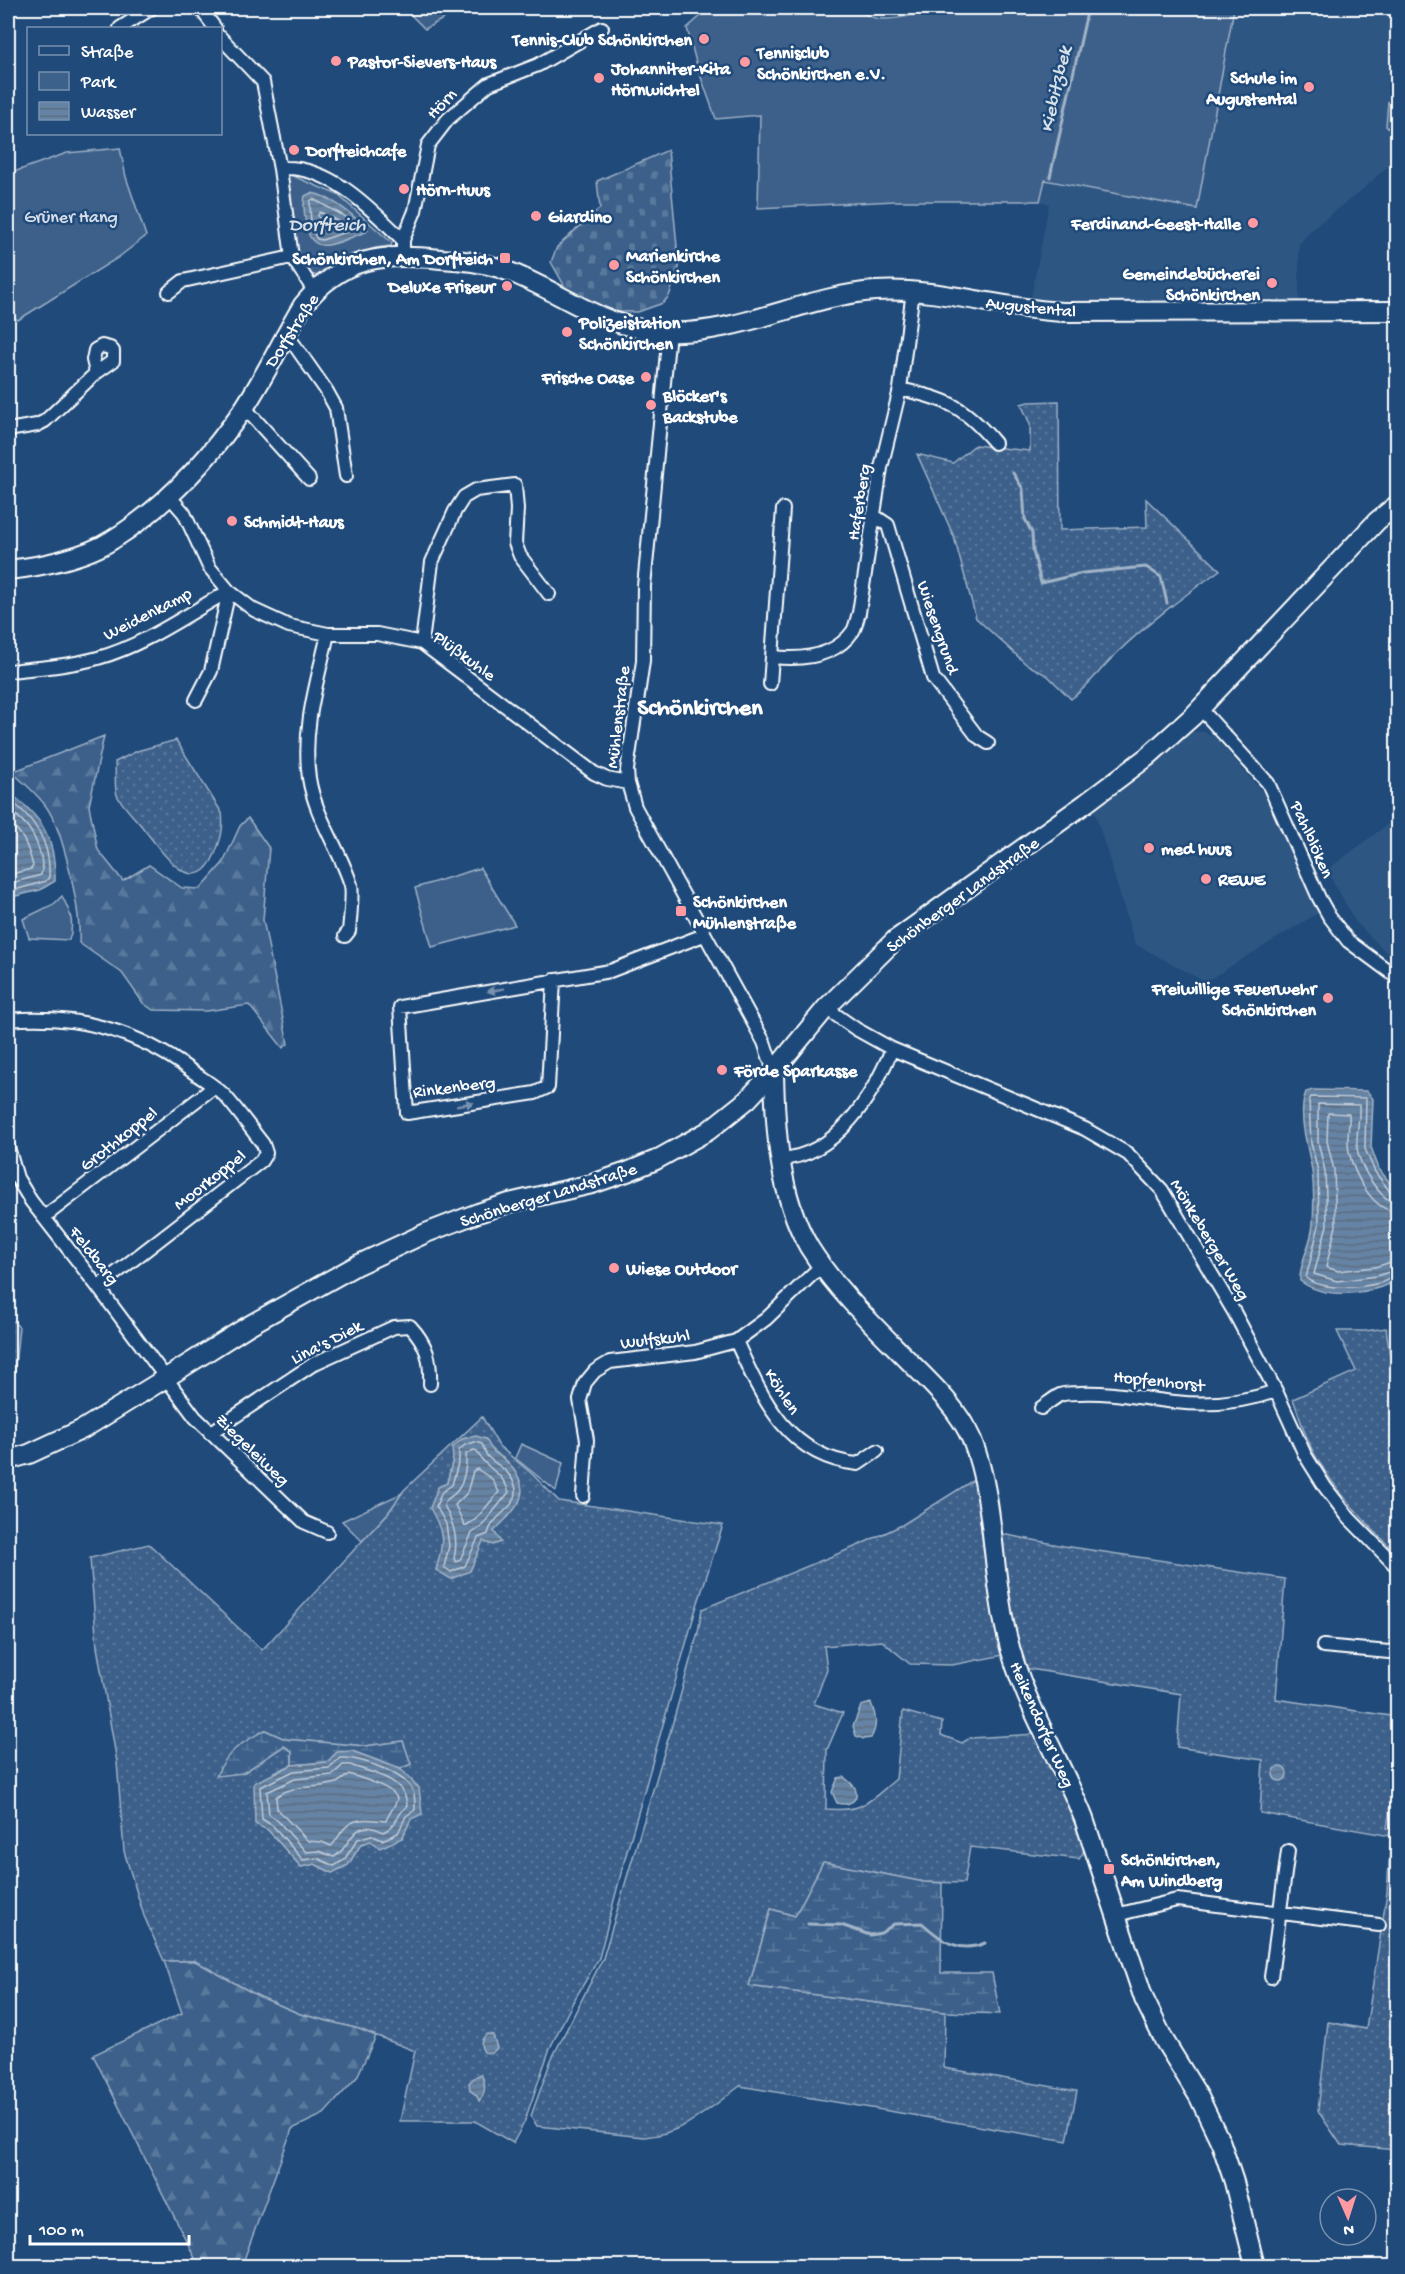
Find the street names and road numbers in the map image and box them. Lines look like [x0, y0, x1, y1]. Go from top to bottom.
street label: Hörn [423, 85, 463, 124]
street label: Dorfstraße [261, 290, 325, 373]
street label: Augustental [984, 293, 1077, 324]
street label: Haferberg [844, 463, 877, 542]
street label: Wiesengrund [911, 578, 963, 679]
street label: Weidenkamp [100, 584, 196, 646]
street label: Plüßkuhle [427, 627, 500, 687]
street label: Mühlenstraße [603, 664, 636, 770]
street label: Pahlblöken [1284, 797, 1337, 882]
street label: Schönberger Landstraße [883, 833, 1044, 958]
street label: Rinkenberg [412, 1073, 497, 1104]
street label: Grothkoppel [77, 1103, 162, 1177]
street label: Moorkoppel [170, 1146, 251, 1216]
street label: Schönberger Landstraße [458, 1159, 640, 1233]
street label: Mönkeberger Weg [1164, 1176, 1253, 1305]
street label: Feldbarg [63, 1222, 123, 1290]
street label: Lina's Diek [288, 1315, 368, 1370]
street label: Wulfskuhl [619, 1326, 691, 1355]
street label: Köhlen [758, 1365, 804, 1420]
street label: Hopfenhorst [1112, 1367, 1207, 1398]
street label: Ziegeleiweg [210, 1410, 293, 1491]
street label: Heikendorfer Weg [1003, 1659, 1078, 1791]

